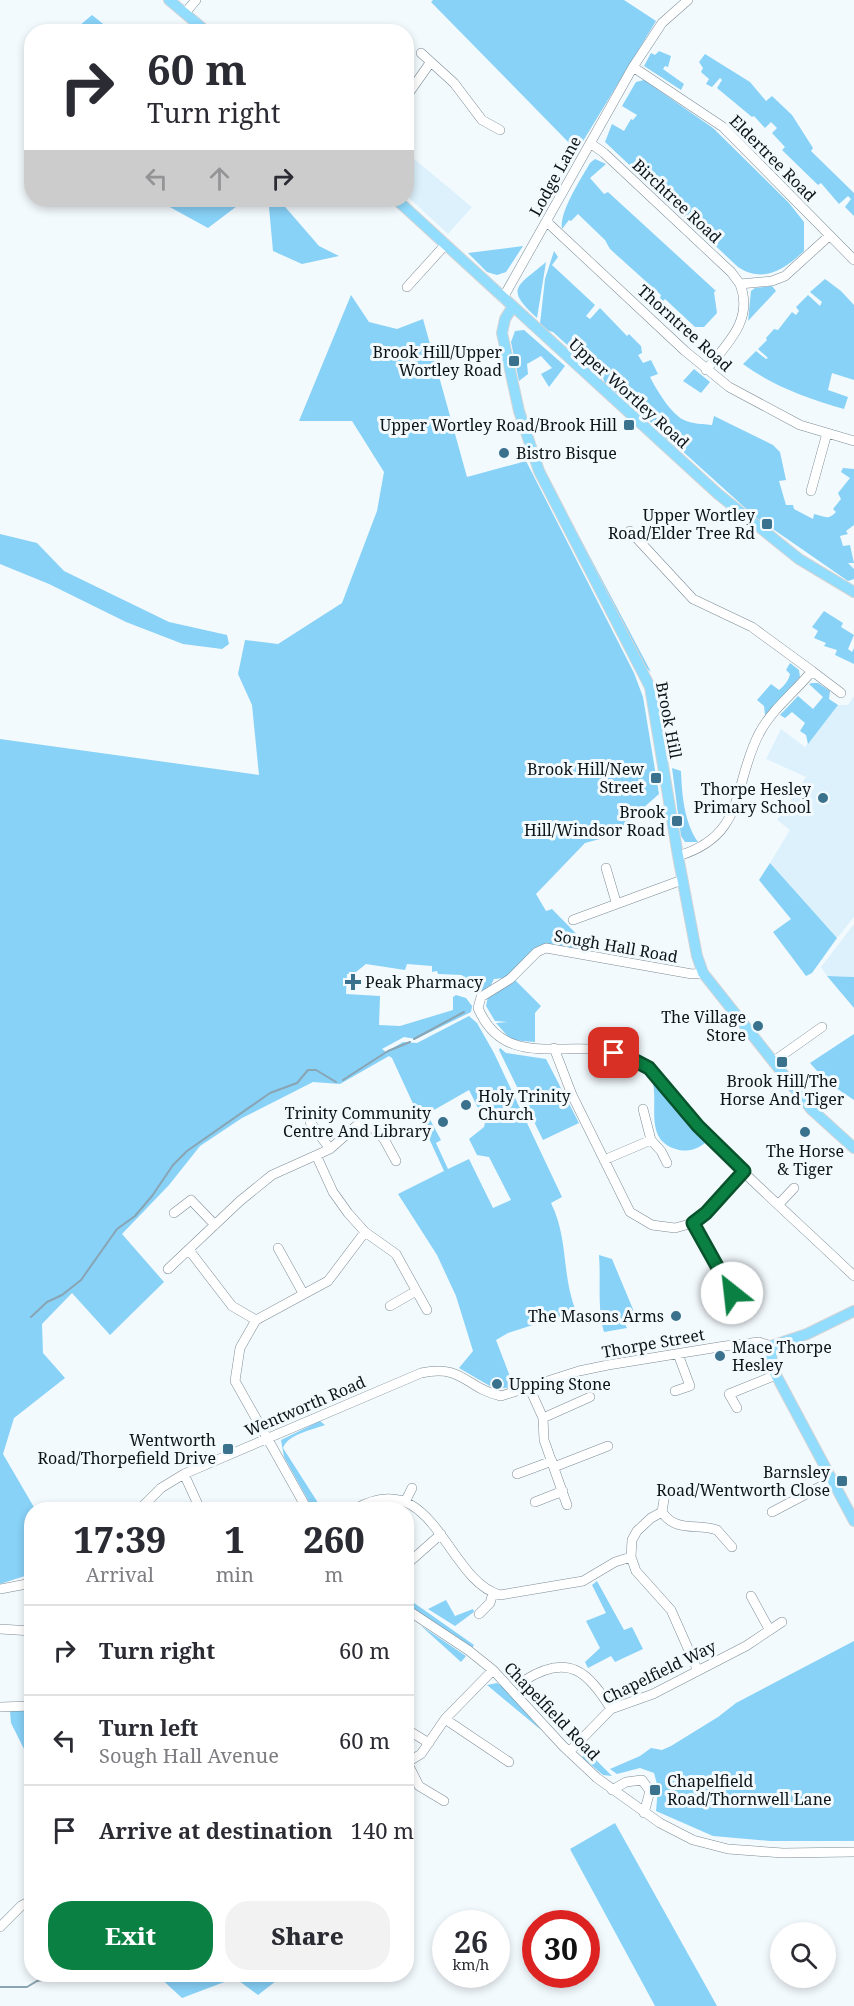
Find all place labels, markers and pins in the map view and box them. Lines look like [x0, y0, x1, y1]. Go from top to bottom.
place label: Brook Hill/Upper Wortley Road [372, 341, 502, 381]
marker: Brook Hill/Upper Wortley Road [507, 354, 521, 368]
place label: Upper Wortley Road/Brook Hill [380, 414, 617, 436]
marker: Upper Wortley Road/Brook Hill [622, 418, 636, 432]
place label: Bistro Bisque [516, 442, 617, 464]
marker: Bistro Bisque [497, 446, 511, 460]
place label: Upper Wortley Road/Elder Tree Rd [608, 504, 756, 544]
marker: Upper Wortley Road/Elder Tree Rd [760, 517, 774, 531]
place label: Brook Hill/New Street [527, 758, 644, 798]
marker: Brook Hill/New Street [649, 771, 663, 785]
place label: Thorpe Hesley Primary School [694, 778, 812, 818]
marker: Thorpe Hesley Primary School [816, 791, 830, 805]
place label: Brook Hill/Windsor Road [524, 801, 666, 841]
marker: Brook Hill/Windsor Road [670, 814, 684, 828]
place label: Peak Pharmacy [365, 971, 484, 993]
marker: Peak Pharmacy [346, 975, 360, 989]
place label: The Village Store [661, 1006, 746, 1046]
marker: The Village Store [751, 1019, 765, 1033]
pin [588, 1027, 639, 1078]
marker: Brook Hill/The Horse And Tiger [775, 1055, 789, 1069]
place label: Brook Hill/The Horse And Tiger [720, 1070, 845, 1110]
place label: Holy Trinity Church [478, 1085, 572, 1125]
marker: Holy Trinity Church [459, 1098, 473, 1112]
place label: Trinity Community Centre And Library [283, 1102, 432, 1142]
marker: Trinity Community Centre And Library [436, 1115, 450, 1129]
marker: The Horse & Tiger [798, 1125, 812, 1139]
place label: The Horse & Tiger [766, 1140, 844, 1180]
place label: The Masons Arms [528, 1305, 664, 1327]
marker: The Masons Arms [669, 1309, 683, 1323]
place label: Mace Thorpe Hesley [732, 1336, 832, 1376]
marker: Mace Thorpe Hesley [713, 1349, 727, 1363]
place label: Upping Stone [509, 1373, 611, 1395]
marker: Upping Stone [490, 1377, 504, 1391]
place label: Wentworth Road/Thorpefield Drive [37, 1429, 216, 1469]
marker: Wentworth Road/Thorpefield Drive [221, 1442, 235, 1456]
place label: Barnsley Road/Wentworth Close [656, 1461, 831, 1501]
marker: Barnsley Road/Wentworth Close [835, 1474, 849, 1488]
place label: Chapelfield Road/Thornwell Lane [667, 1770, 832, 1810]
marker: Chapelfield Road/Thornwell Lane [648, 1783, 662, 1797]

